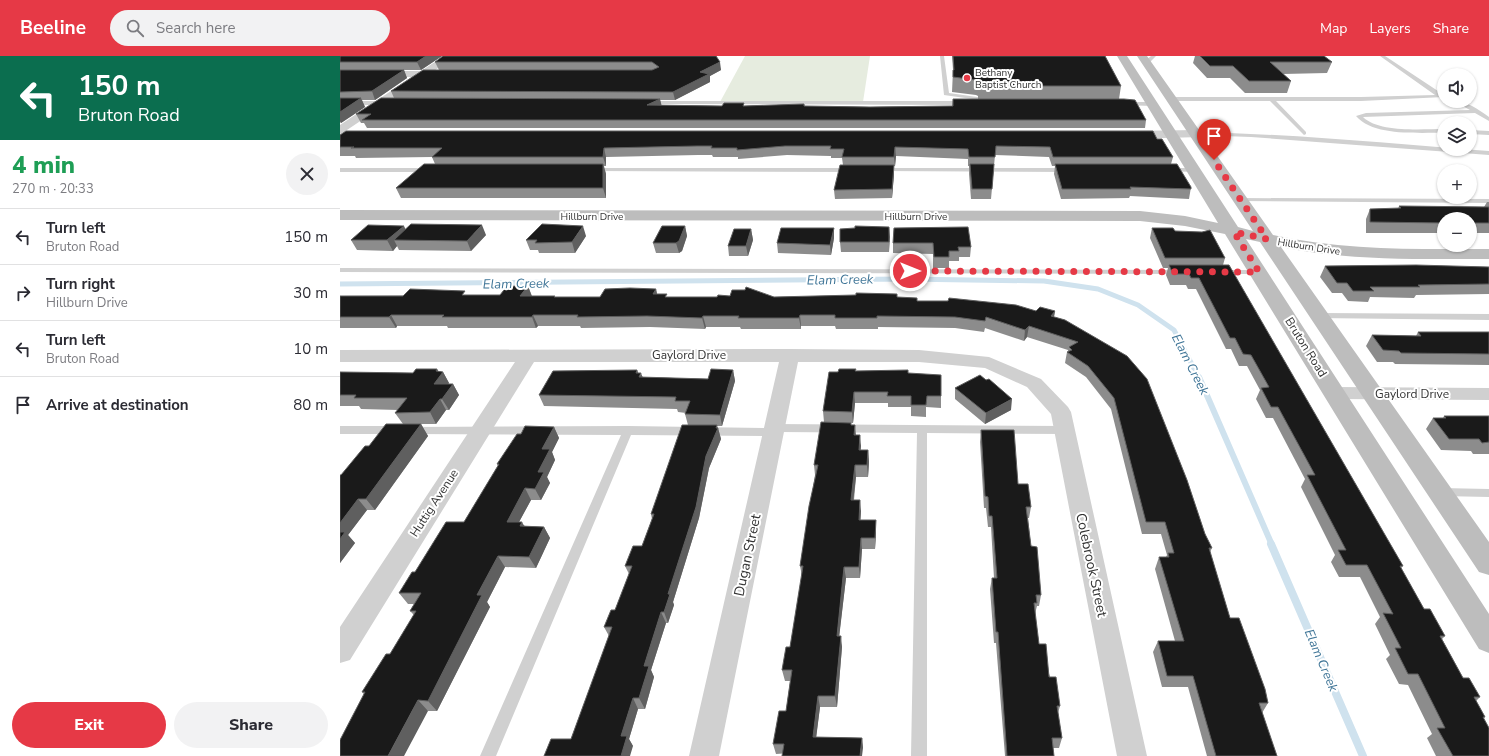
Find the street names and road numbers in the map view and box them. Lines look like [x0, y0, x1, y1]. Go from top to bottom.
street label: Hillburn Drive [561, 210, 623, 224]
street label: Hillburn Drive [885, 210, 947, 224]
street label: Hillburn Drive [1277, 235, 1341, 259]
street label: Bruton Road [1281, 314, 1331, 380]
street label: Gaylord Drive [652, 347, 726, 363]
street label: Gaylord Drive [1375, 386, 1449, 402]
street label: Huttig Avenue [406, 466, 462, 540]
street label: Colebrook Street [1071, 511, 1112, 619]
street label: Dugan Street [730, 512, 765, 598]

